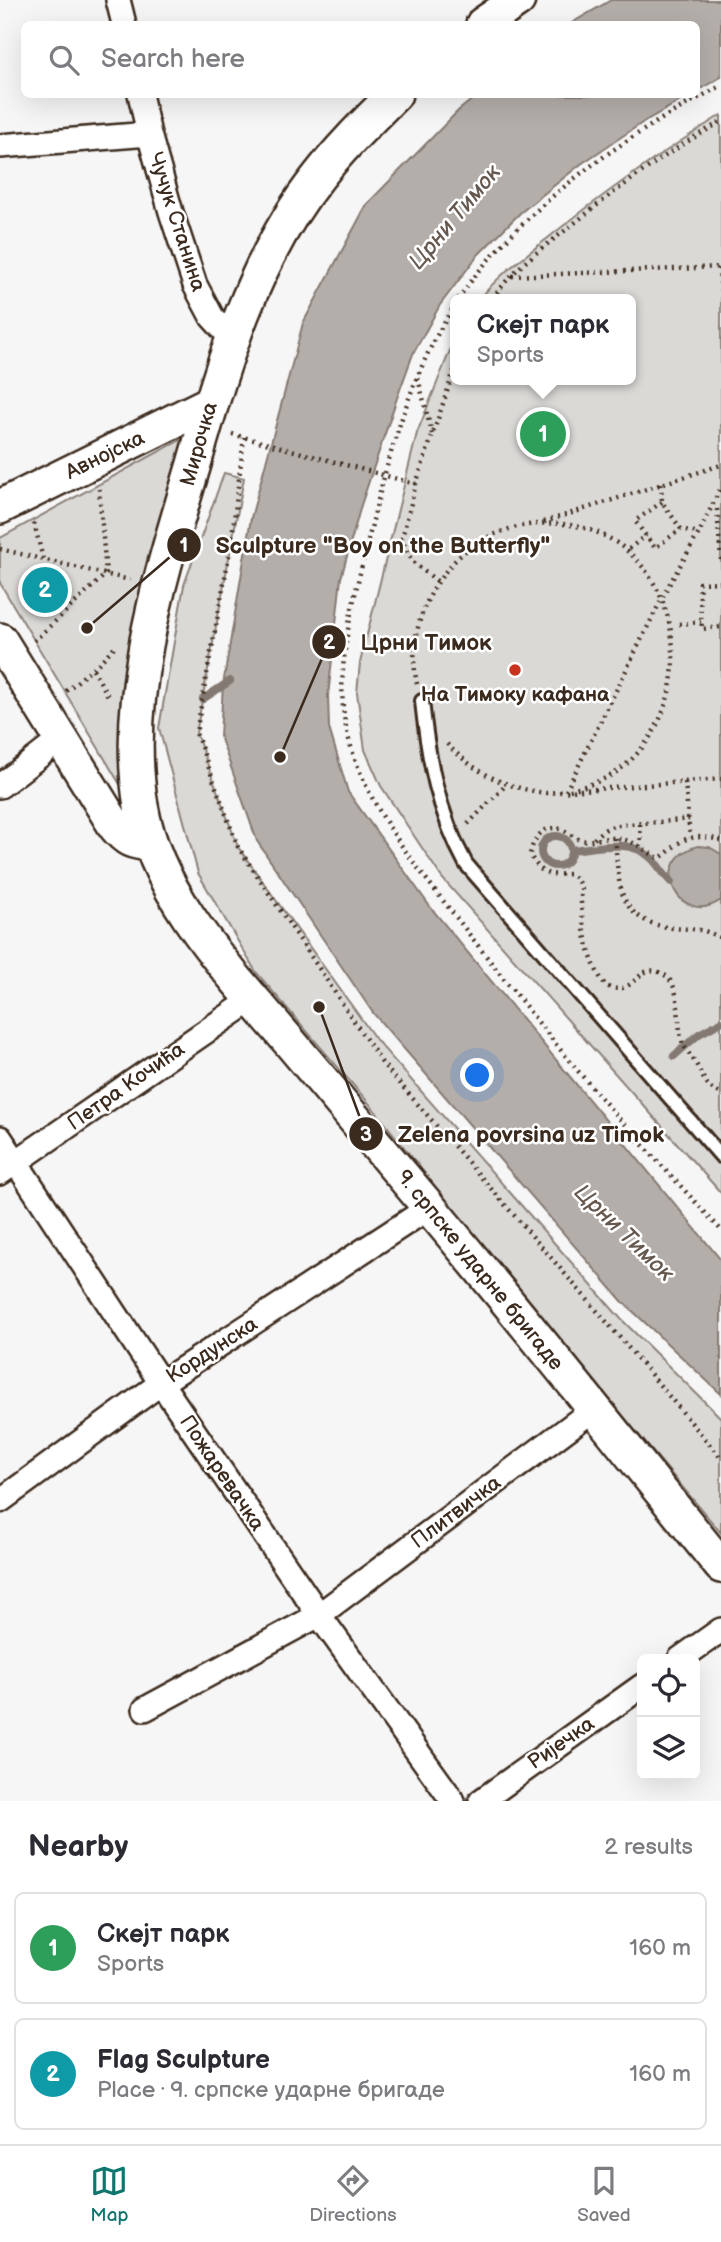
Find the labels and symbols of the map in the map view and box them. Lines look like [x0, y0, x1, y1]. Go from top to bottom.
street label: Чучук Станина [143, 149, 211, 295]
water label: Црни Тимок [403, 158, 507, 275]
street label: Мирочка [175, 399, 223, 489]
pin: 1 [520, 408, 566, 460]
street label: Авнојска [60, 425, 149, 485]
callout: Sculpture "Boy on the Butterfly" [166, 523, 565, 567]
text: Sculpture "Boy on the Butterfly" [216, 532, 550, 560]
text: 1 [180, 533, 188, 558]
pin: 2 [22, 564, 68, 616]
callout: Црни Тимок [312, 620, 506, 664]
text: Црни Тимок [360, 629, 492, 657]
text: 2 [323, 630, 336, 655]
marker: На Тимоку кафана [507, 662, 523, 678]
place label: На Тимоку кафана [421, 682, 610, 707]
street label: Петра Кочића [63, 1036, 190, 1136]
your location [460, 1058, 494, 1092]
callout: Zelena povrsina uz Timok [349, 1112, 678, 1156]
text: Zelena povrsina uz Timok [398, 1121, 664, 1149]
text: 3 [360, 1122, 372, 1147]
street label: 9. српске ударне бригаде [391, 1165, 569, 1375]
water label: Црни Тимок [568, 1178, 680, 1288]
street label: Кордунска [162, 1311, 263, 1389]
street label: Пожаревачка [174, 1410, 270, 1536]
street label: Плитвичка [406, 1470, 506, 1554]
street label: Ријечка [523, 1711, 600, 1775]

